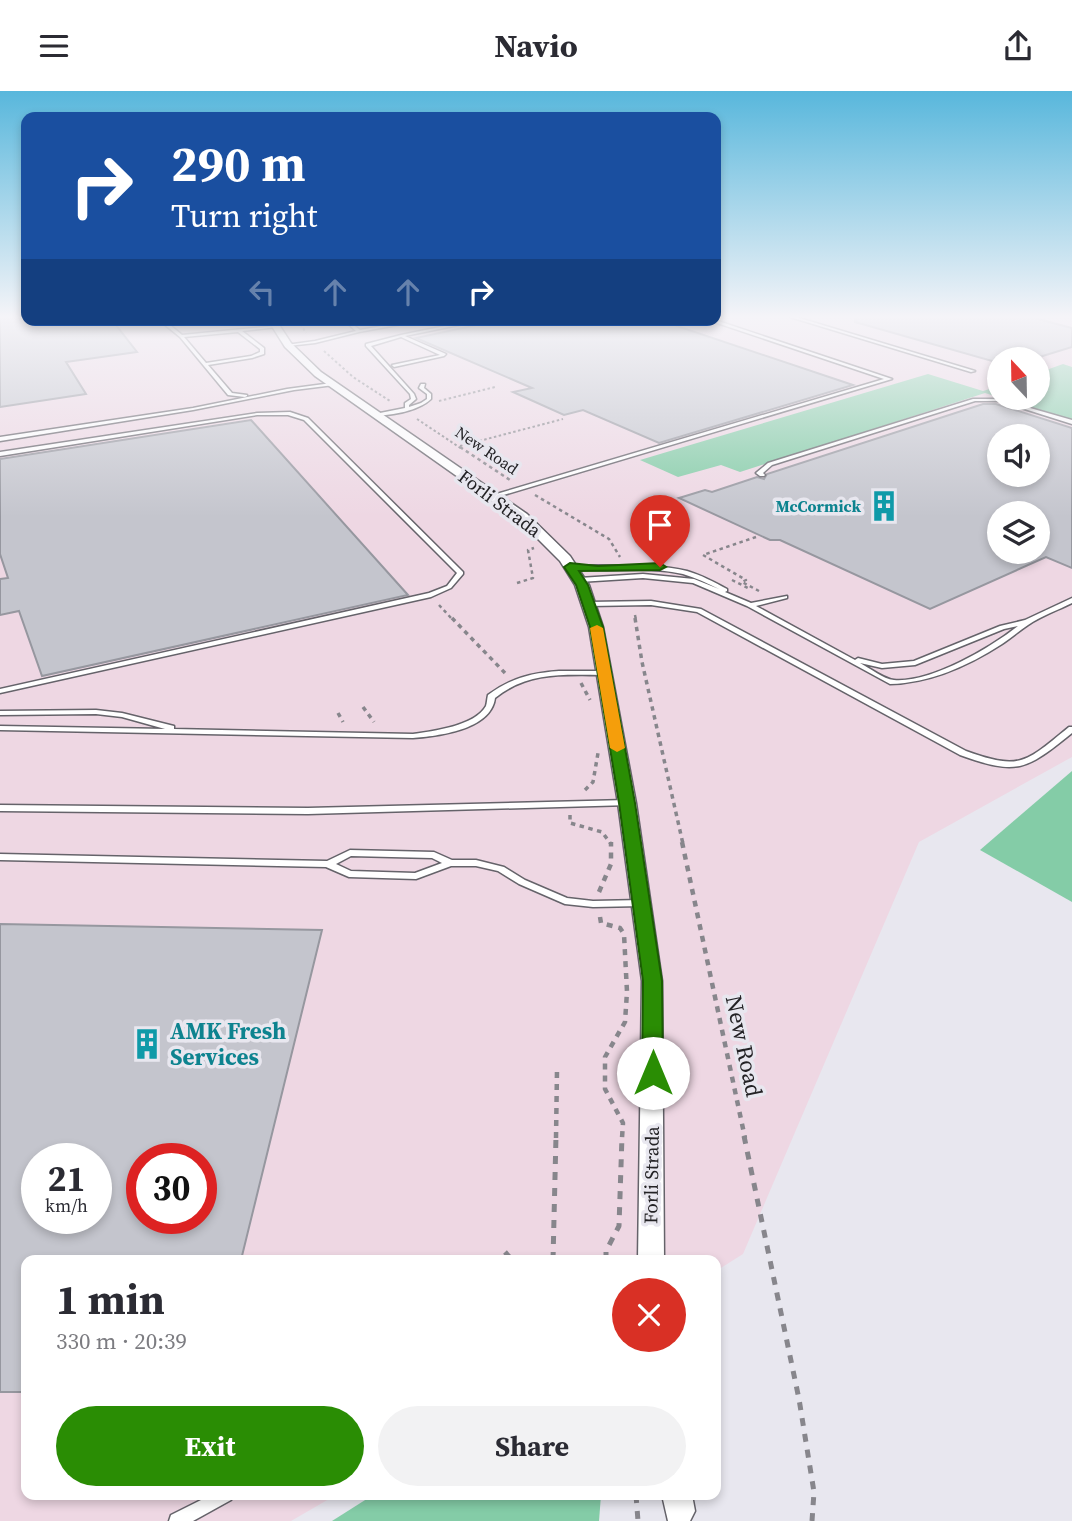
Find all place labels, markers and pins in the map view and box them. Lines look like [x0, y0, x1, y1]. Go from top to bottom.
building icon: McCormick [867, 489, 901, 523]
pin [630, 495, 690, 567]
place label: McCormick [776, 495, 861, 517]
place label: AMK Fresh Services [170, 1015, 286, 1073]
building icon: AMK Fresh Services [130, 1027, 164, 1061]

